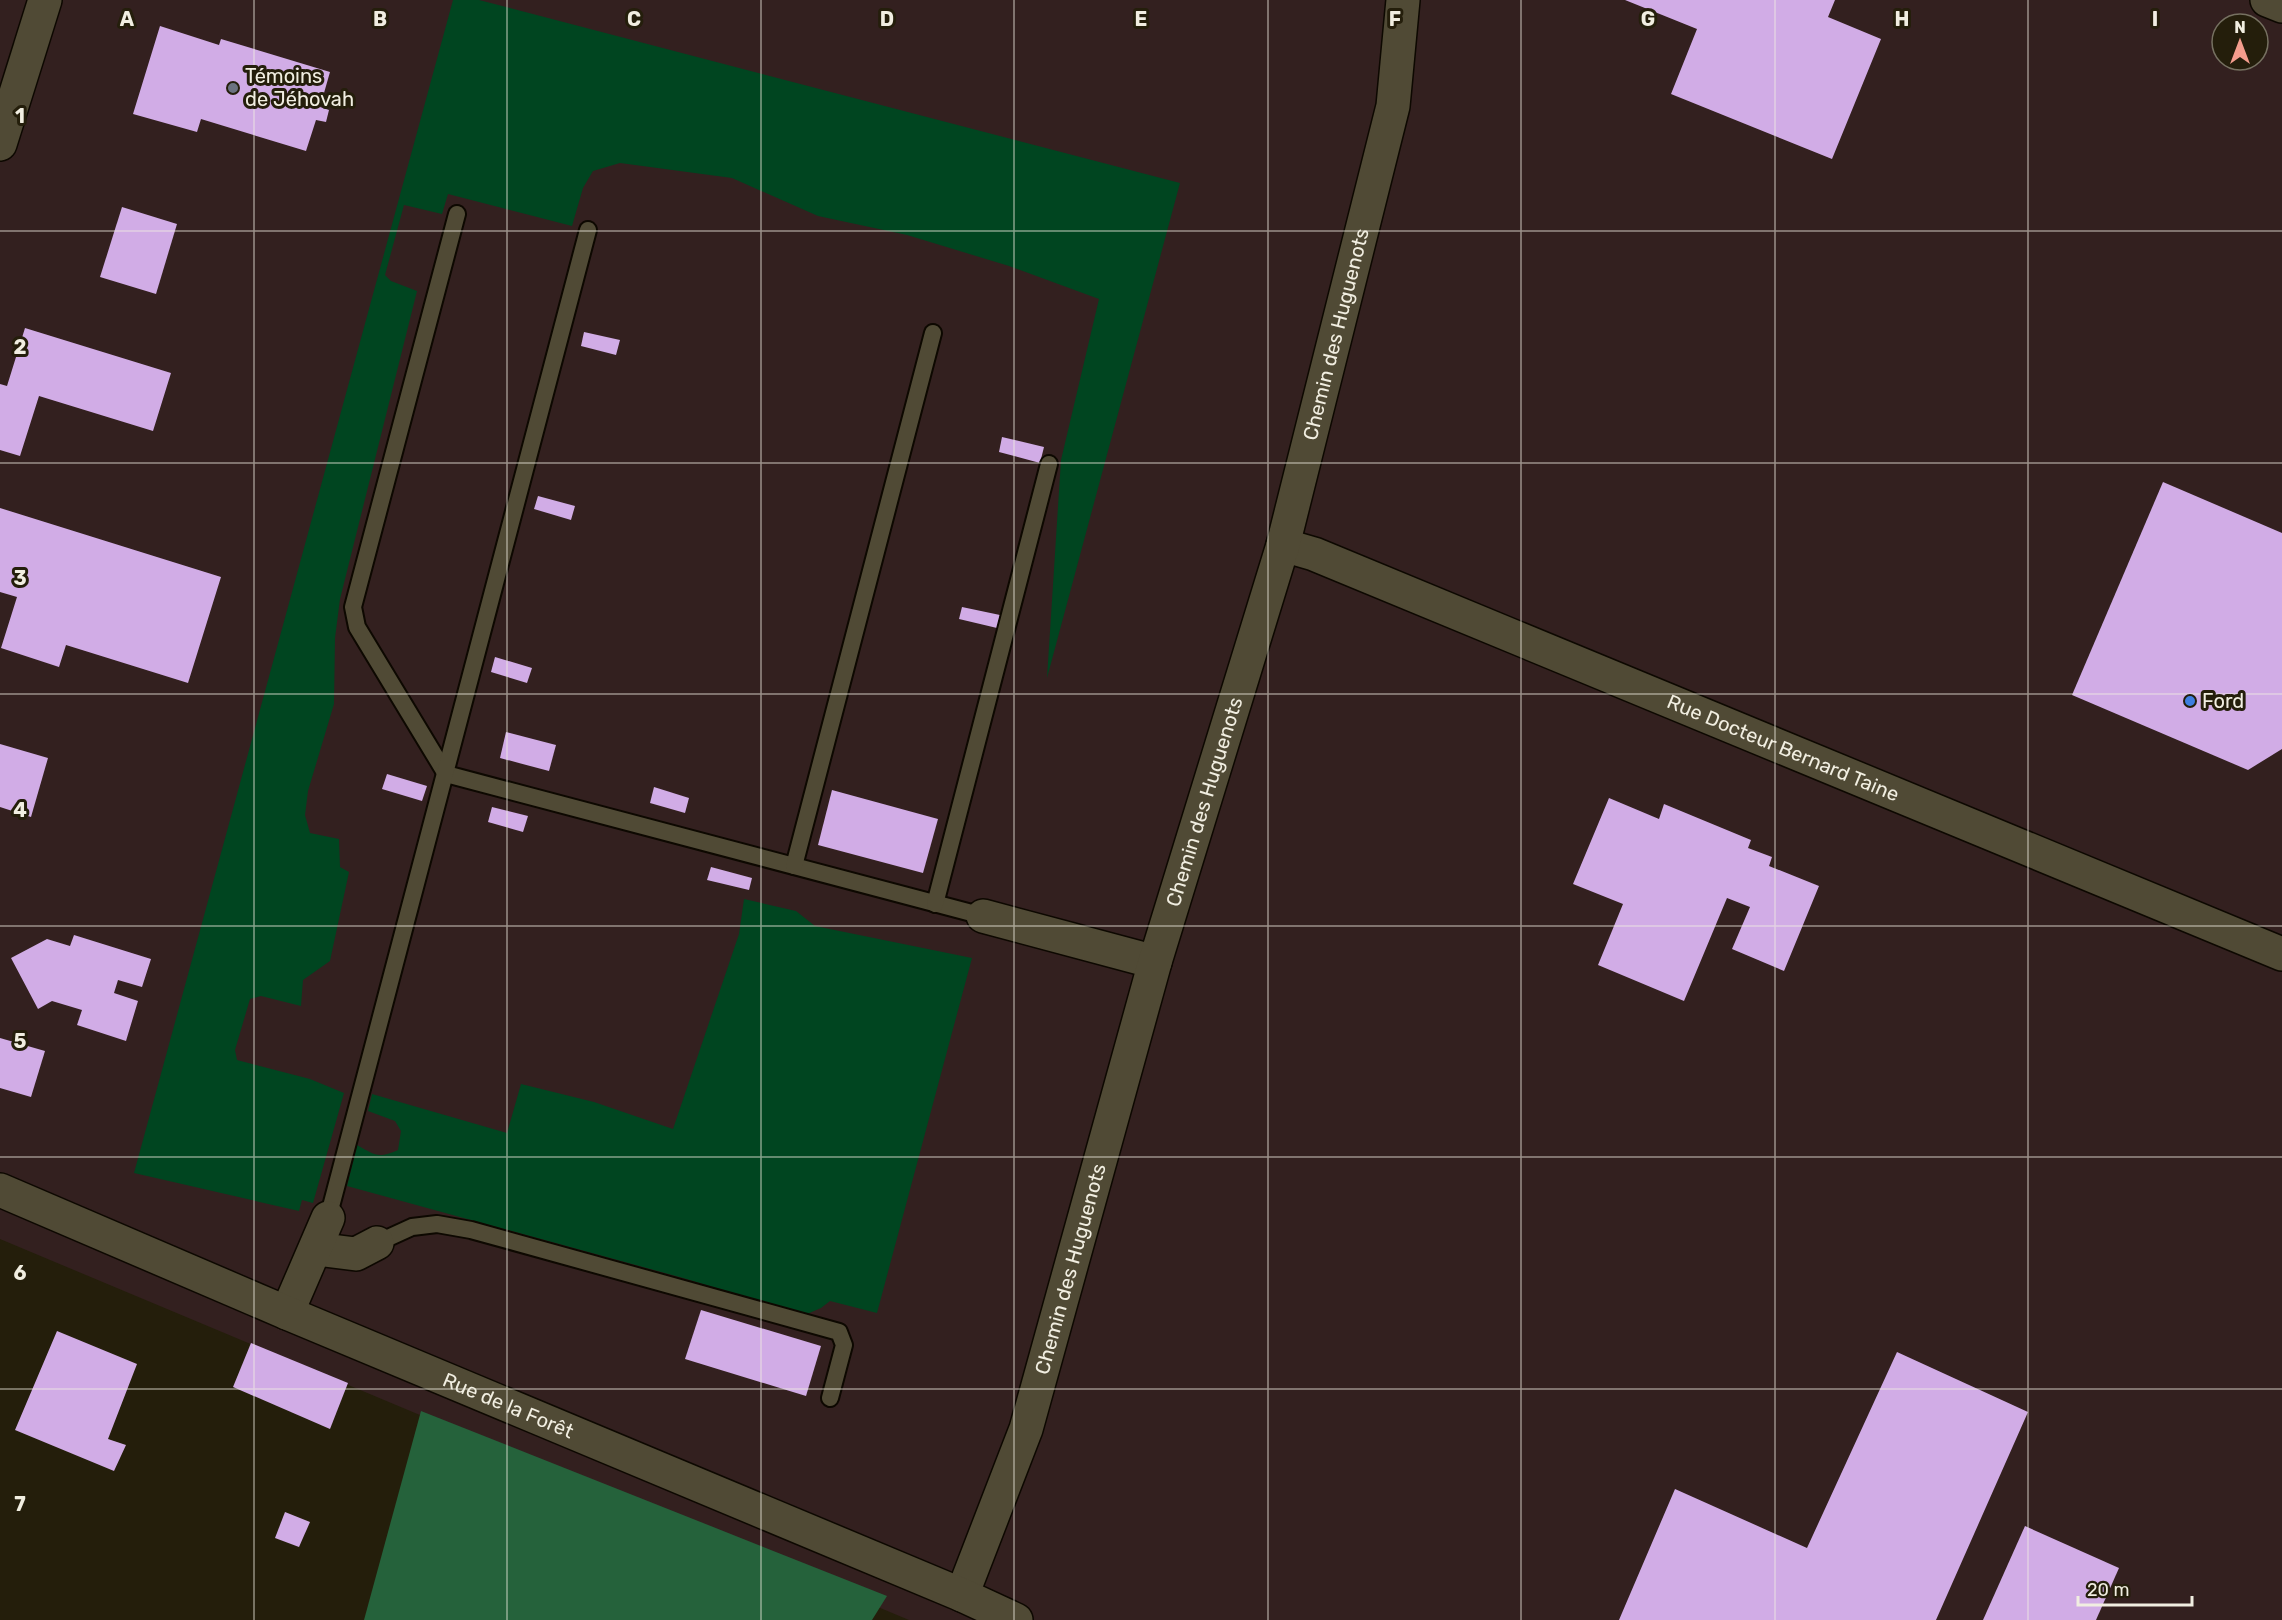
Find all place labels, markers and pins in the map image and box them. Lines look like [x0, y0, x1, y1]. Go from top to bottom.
place label: Témoins de Jéhovah [245, 64, 354, 111]
marker: Témoins de Jéhovah [226, 81, 240, 95]
place label: Ford [2202, 689, 2244, 713]
marker: Ford [2183, 694, 2197, 708]

